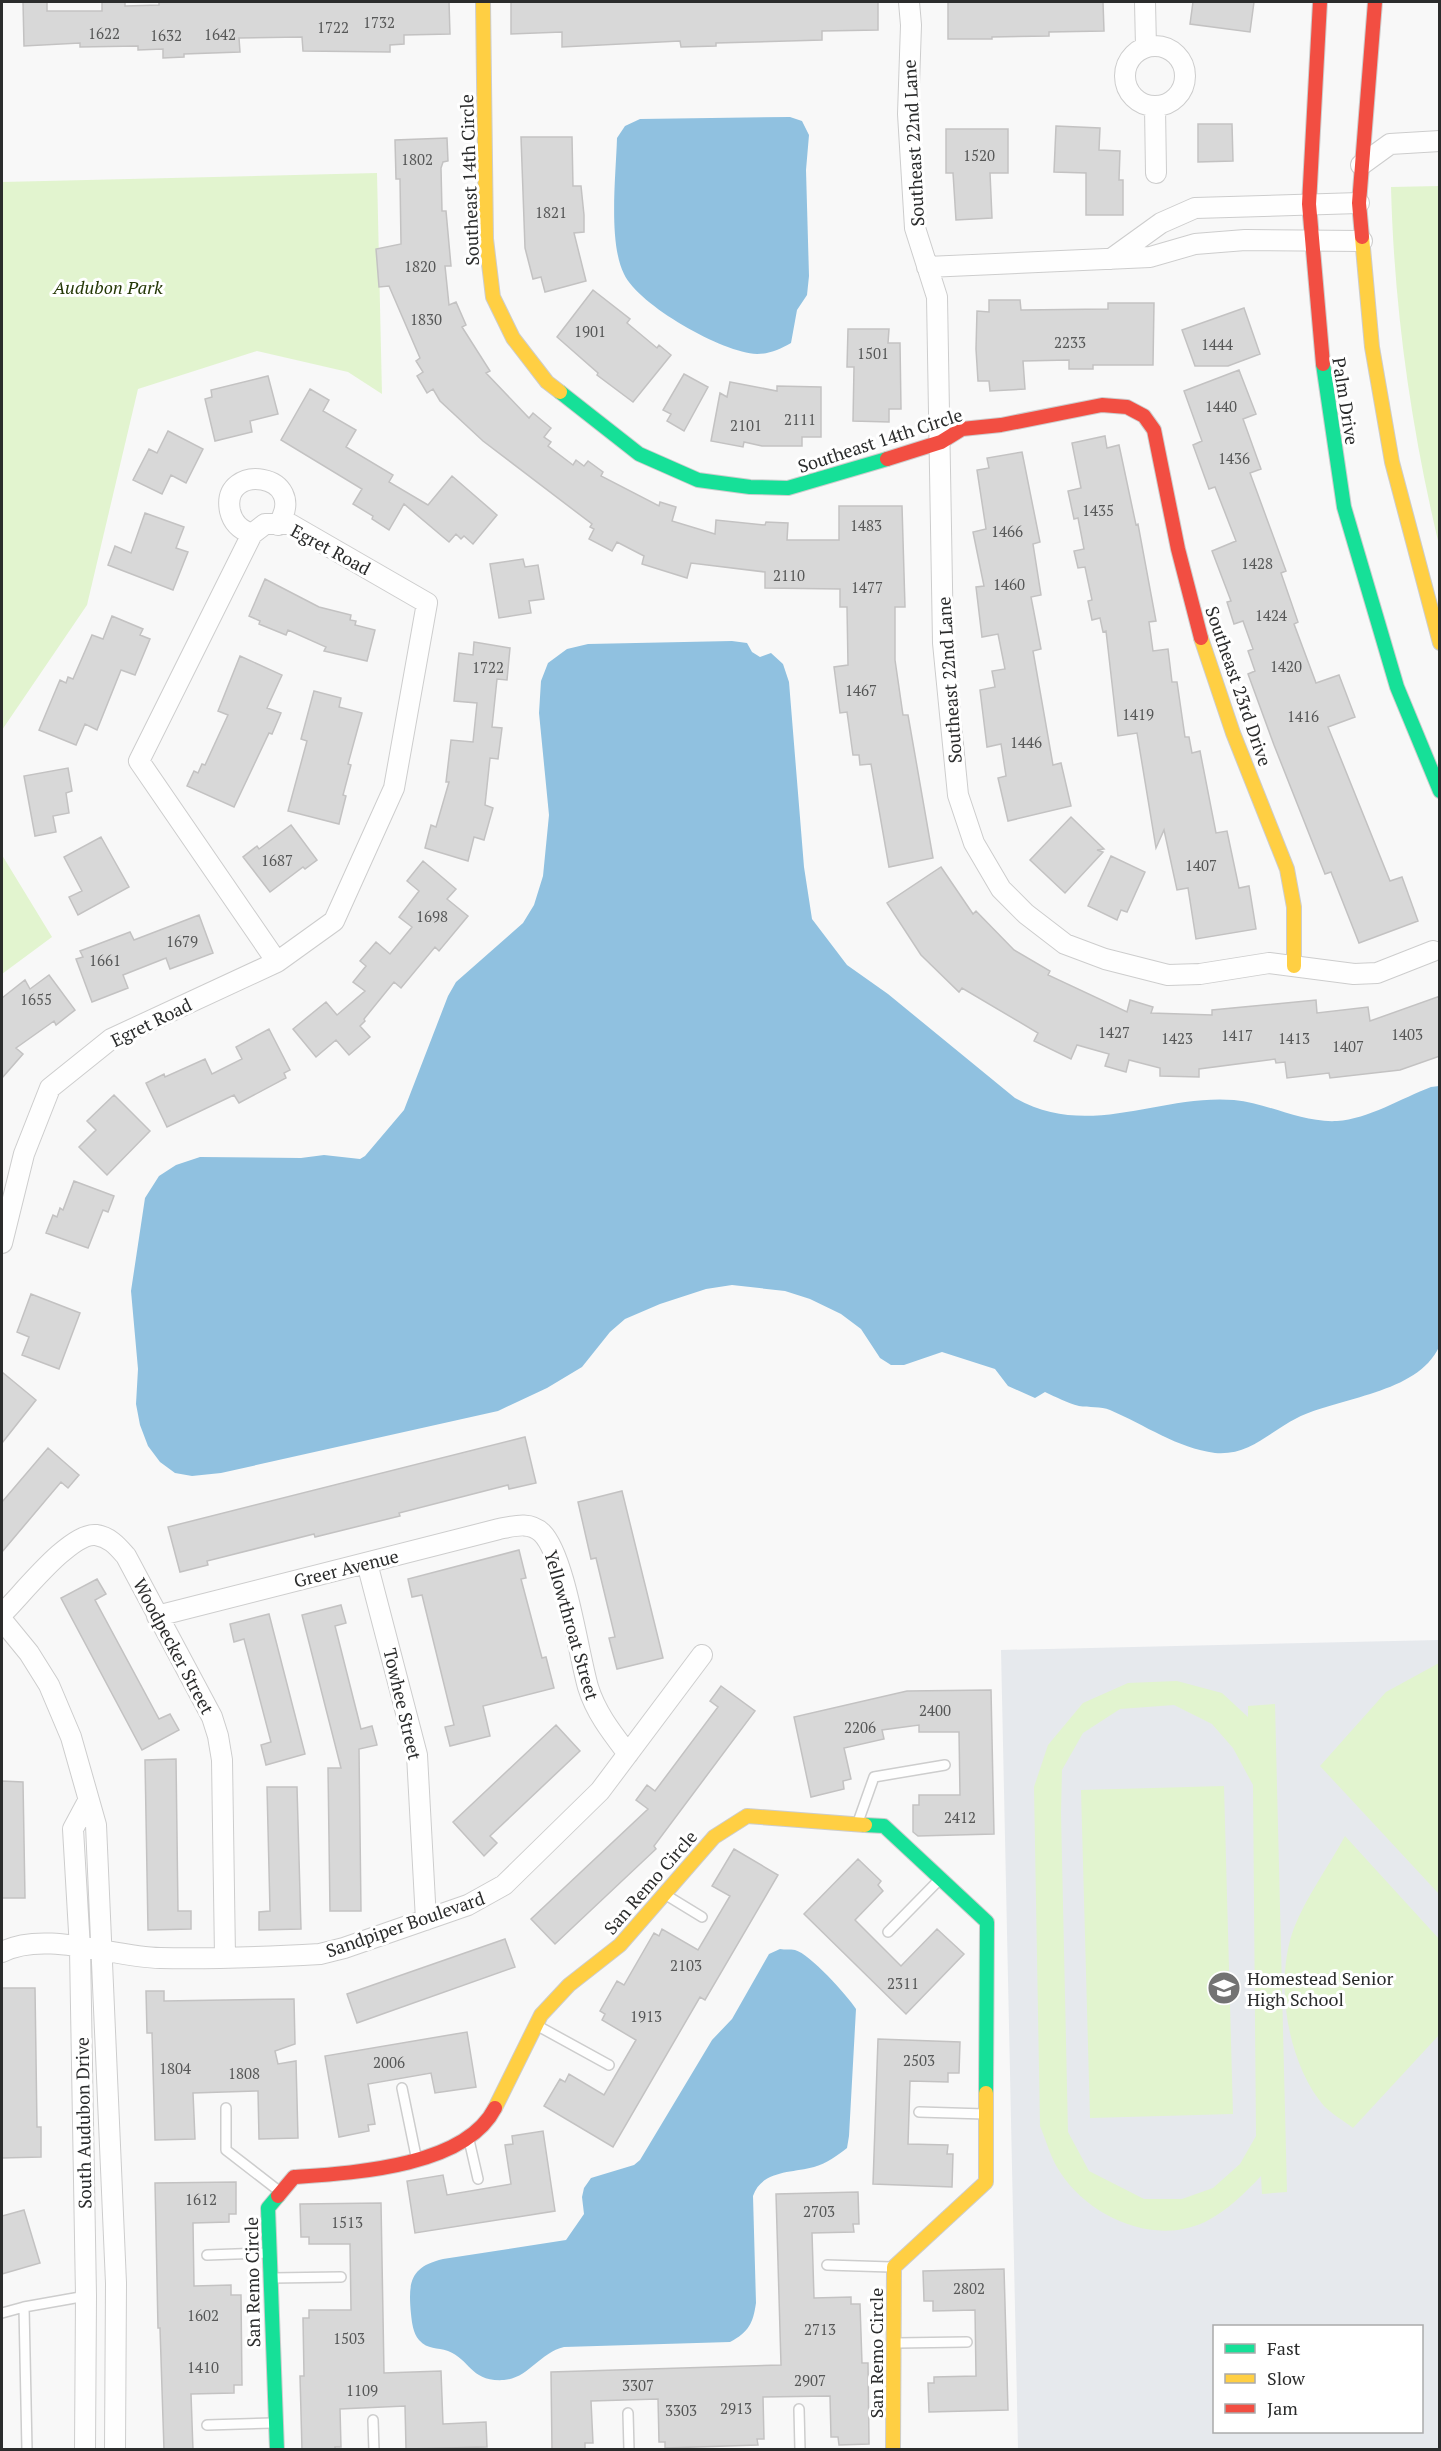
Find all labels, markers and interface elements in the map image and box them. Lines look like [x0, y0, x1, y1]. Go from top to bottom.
house number: 1732 [363, 12, 395, 32]
house number: 1722 [317, 17, 349, 37]
house number: 1622 [88, 23, 120, 43]
house number: 1642 [204, 24, 236, 44]
house number: 1632 [150, 25, 182, 45]
street label: Southeast 22nd Lane [897, 59, 929, 227]
street label: Southeast 14th Circle [454, 94, 484, 266]
house number: 1520 [963, 145, 995, 165]
house number: 1802 [401, 149, 433, 169]
house number: 1821 [535, 202, 567, 222]
house number: 1820 [404, 256, 436, 276]
park label: Audubon Park [52, 275, 163, 299]
house number: 1830 [410, 309, 442, 329]
house number: 1901 [574, 321, 606, 341]
house number: 2233 [1054, 332, 1086, 352]
house number: 1444 [1201, 334, 1233, 354]
house number: 1501 [857, 343, 889, 363]
street label: Palm Drive [1327, 356, 1365, 446]
house number: 1440 [1205, 396, 1237, 416]
street label: Southeast 14th Circle [795, 402, 965, 478]
house number: 2111 [784, 409, 816, 429]
house number: 2101 [730, 415, 762, 435]
house number: 1436 [1218, 448, 1250, 468]
house number: 1435 [1082, 500, 1114, 520]
house number: 1483 [850, 515, 882, 535]
street label: Egret Road [287, 518, 375, 580]
house number: 1466 [991, 521, 1023, 541]
house number: 1428 [1241, 553, 1273, 573]
house number: 2110 [773, 565, 805, 585]
house number: 1460 [993, 574, 1025, 594]
house number: 1477 [851, 577, 883, 597]
street label: Southeast 22nd Lane [931, 596, 967, 764]
street label: Southeast 23rd Drive [1200, 603, 1278, 769]
house number: 1424 [1255, 605, 1287, 625]
house number: 1420 [1270, 656, 1302, 676]
house number: 1722 [472, 657, 504, 677]
house number: 1467 [845, 680, 877, 700]
house number: 1419 [1122, 704, 1154, 724]
house number: 1416 [1287, 706, 1319, 726]
house number: 1446 [1010, 732, 1042, 752]
house number: 1687 [261, 850, 293, 870]
house number: 1407 [1185, 855, 1217, 875]
house number: 1698 [416, 906, 448, 926]
house number: 1679 [166, 931, 198, 951]
house number: 1661 [89, 950, 121, 970]
house number: 1655 [20, 989, 52, 1009]
street label: Egret Road [107, 992, 195, 1052]
house number: 1427 [1098, 1022, 1130, 1042]
house number: 1403 [1391, 1024, 1423, 1044]
house number: 1417 [1221, 1025, 1253, 1045]
house number: 1423 [1161, 1028, 1193, 1048]
house number: 1413 [1278, 1028, 1310, 1048]
house number: 1407 [1332, 1036, 1364, 1056]
street label: Greer Avenue [291, 1543, 401, 1593]
street label: Yellowthroat Street [539, 1547, 605, 1703]
street label: Woodpecker Street [128, 1574, 220, 1718]
street label: Towhee Street [378, 1646, 428, 1763]
house number: 2400 [919, 1700, 951, 1720]
house number: 2206 [844, 1717, 876, 1737]
house number: 2412 [944, 1807, 976, 1827]
street label: San Remo Circle [598, 1825, 702, 1939]
street label: Sandpiper Boulevard [323, 1886, 487, 1962]
house number: 2103 [670, 1955, 702, 1975]
place label: Homestead Senior High School [1247, 1966, 1393, 2011]
school or university icon: Homestead Senior High School [1206, 1970, 1242, 2006]
house number: 2311 [887, 1973, 919, 1993]
house number: 1913 [630, 2006, 662, 2026]
street label: South Audubon Drive [70, 2037, 96, 2209]
house number: 2503 [903, 2050, 935, 2070]
house number: 2006 [373, 2052, 405, 2072]
house number: 1804 [159, 2058, 191, 2078]
house number: 1808 [228, 2063, 260, 2083]
house number: 1612 [185, 2189, 217, 2209]
house number: 2703 [803, 2201, 835, 2221]
house number: 1513 [331, 2212, 363, 2232]
street label: San Remo Circle [239, 2216, 265, 2348]
house number: 2802 [953, 2278, 985, 2298]
street label: San Remo Circle [864, 2288, 888, 2418]
house number: 1602 [187, 2305, 219, 2325]
house number: 2713 [804, 2319, 836, 2339]
legend [1213, 2325, 1423, 2433]
house number: 1503 [333, 2328, 365, 2348]
text: Fast [1267, 2336, 1301, 2360]
house number: 1410 [187, 2357, 219, 2377]
text: Slow [1267, 2366, 1306, 2390]
house number: 2907 [794, 2370, 826, 2390]
house number: 3307 [622, 2375, 654, 2395]
house number: 1109 [346, 2380, 378, 2400]
text: Jam [1267, 2396, 1298, 2420]
house number: 2913 [720, 2398, 752, 2418]
house number: 3303 [665, 2400, 697, 2420]

